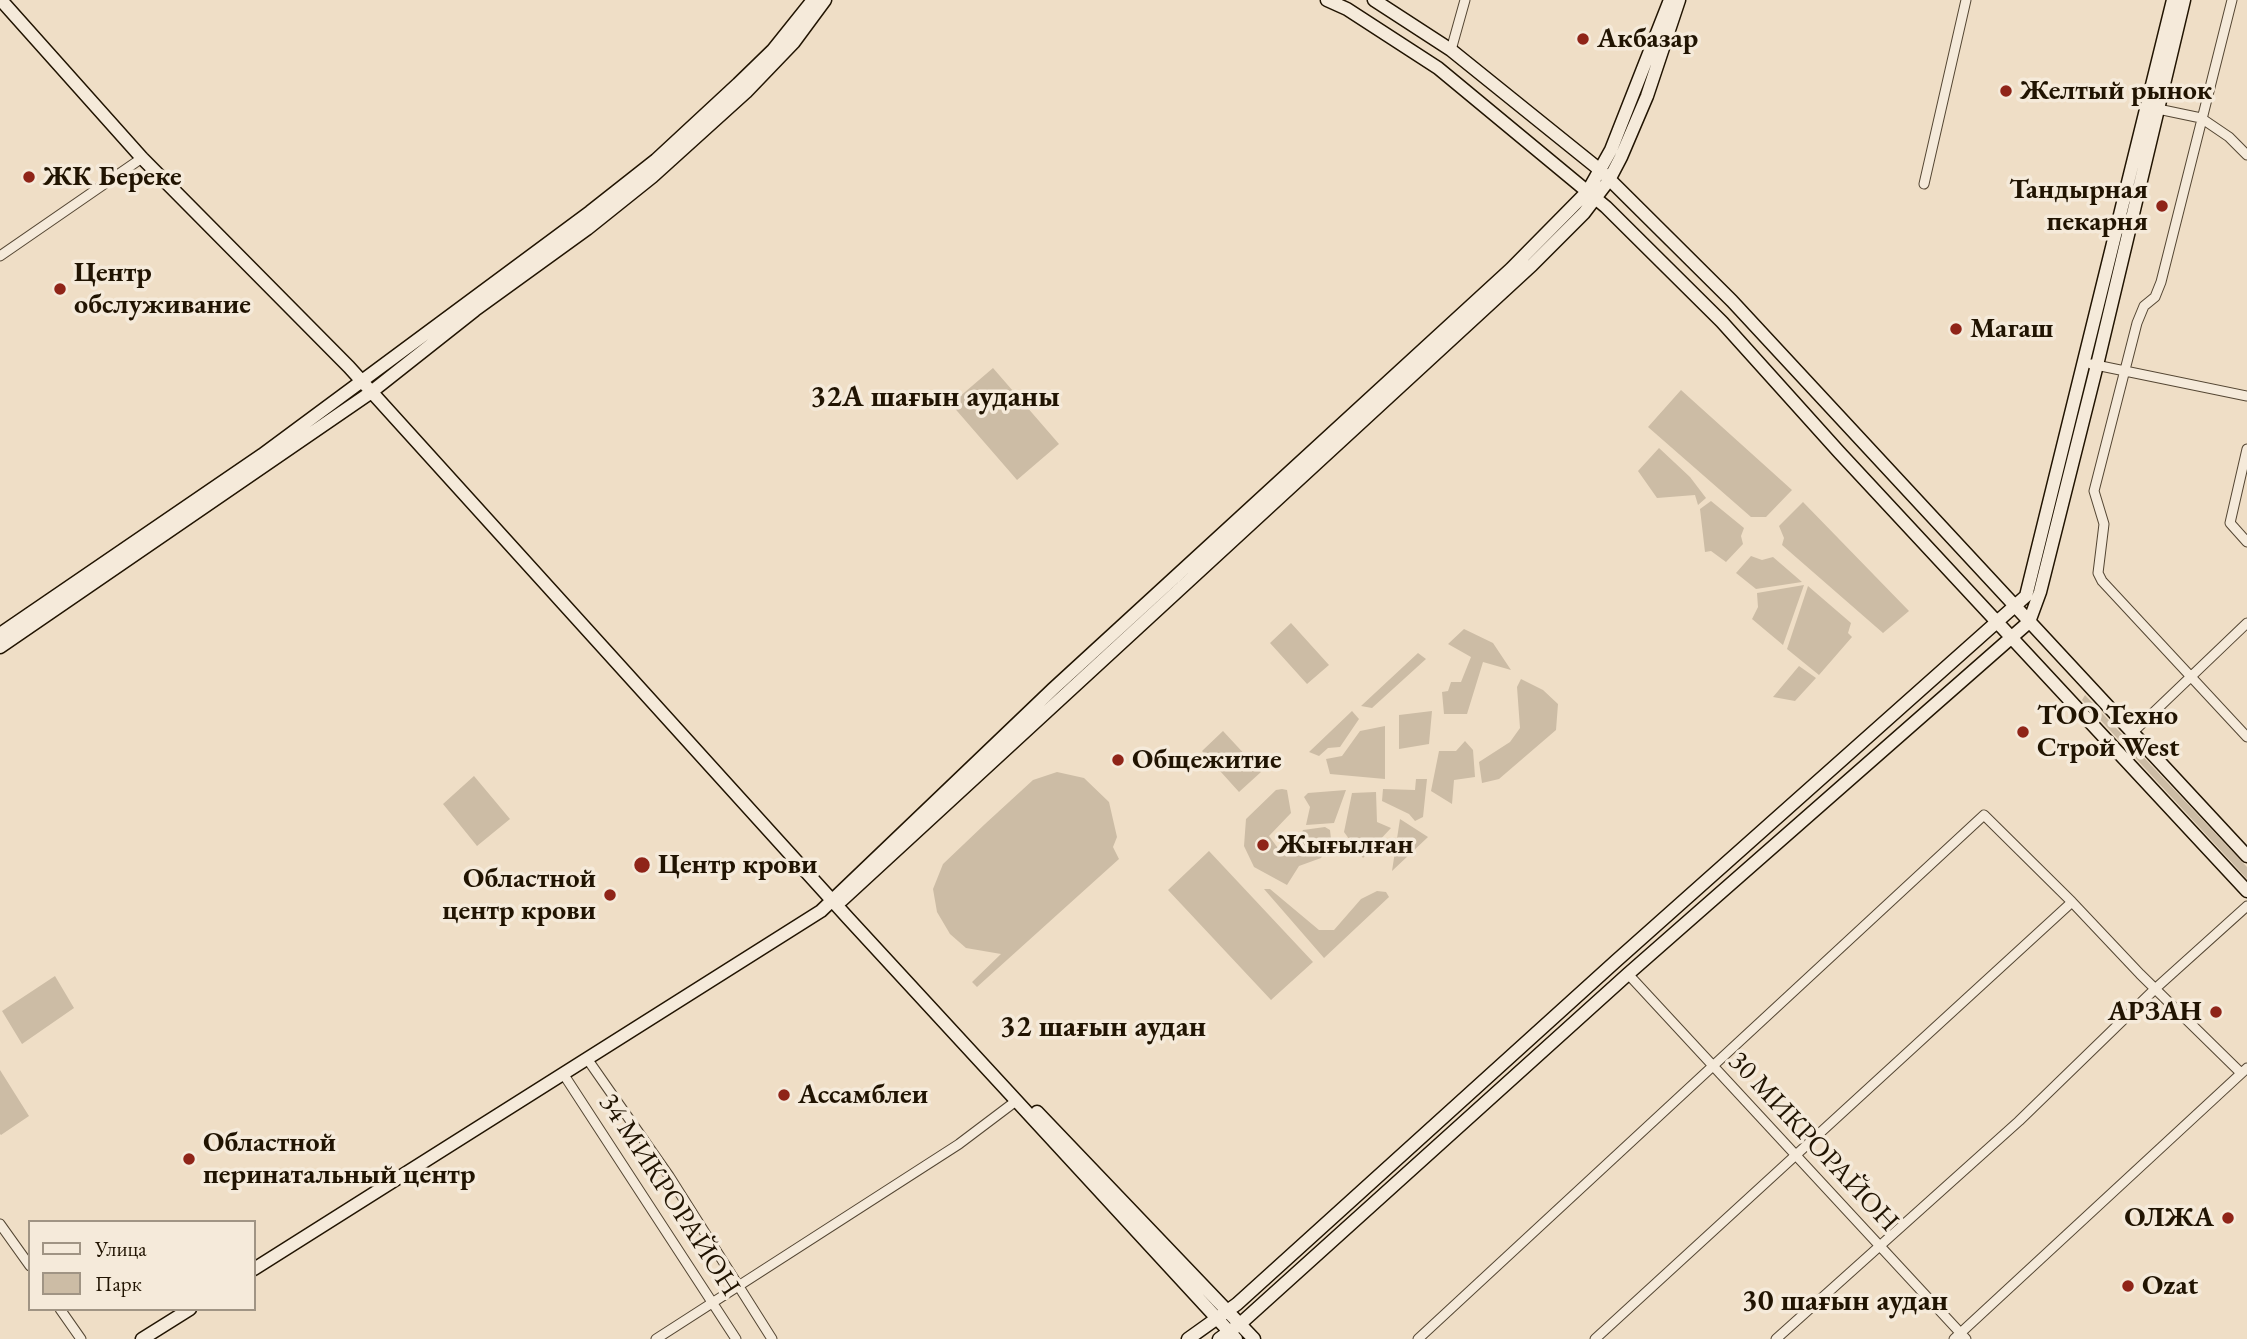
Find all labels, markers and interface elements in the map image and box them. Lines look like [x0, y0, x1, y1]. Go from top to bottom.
place label: Акбазар [1597, 22, 1698, 56]
marker: Акбазар [1575, 31, 1591, 47]
place label: Желтый рынок [2020, 74, 2212, 108]
marker: Желтый рынок [1998, 83, 2014, 99]
place label: ЖК Береке [43, 160, 182, 194]
marker: ЖК Береке [21, 169, 37, 185]
place label: Тандырная пекарня [2009, 173, 2148, 239]
marker: Тандырная пекарня [2154, 198, 2170, 214]
place label: Центр обслуживание [74, 256, 251, 322]
marker: Центр обслуживание [52, 281, 68, 297]
place label: Магаш [1970, 312, 2053, 346]
marker: Магаш [1948, 321, 1964, 337]
district label: 32А шағын ауданы [810, 380, 1060, 416]
place label: ТОО Техно Строй West [2037, 699, 2180, 765]
marker: ТОО Техно Строй West [2015, 724, 2031, 740]
place label: Общежитие [1132, 743, 1282, 777]
marker: Общежитие [1110, 752, 1126, 768]
place label: Жығылған [1277, 828, 1413, 862]
marker: Жығылған [1255, 837, 1271, 853]
place label: Центр крови [658, 848, 817, 882]
marker: Центр крови [632, 855, 652, 875]
place label: Областной центр крови [442, 862, 596, 928]
marker: Областной центр крови [602, 887, 618, 903]
place label: АРЗАН [2108, 995, 2202, 1029]
marker: АРЗАН [2208, 1004, 2224, 1020]
district label: 32 шағын аудан [1000, 1010, 1206, 1046]
street label: 30 МИКРОРАЙОН [1721, 1045, 1905, 1239]
place label: Ассамблеи [798, 1078, 928, 1112]
marker: Ассамблеи [776, 1087, 792, 1103]
street label: 34 МИКРОРАЙОН [591, 1088, 747, 1302]
place label: Областной перинатальный центр [203, 1126, 475, 1192]
marker: Областной перинатальный центр [181, 1151, 197, 1167]
place label: ОЛЖА [2124, 1201, 2214, 1235]
marker: ОЛЖА [2220, 1210, 2236, 1226]
legend [28, 1220, 256, 1311]
text: Улица [95, 1235, 147, 1262]
place label: Ozat [2142, 1269, 2198, 1303]
text: Парк [95, 1270, 142, 1297]
marker: Ozat [2120, 1278, 2136, 1294]
district label: 30 шағын аудан [1742, 1284, 1948, 1320]

